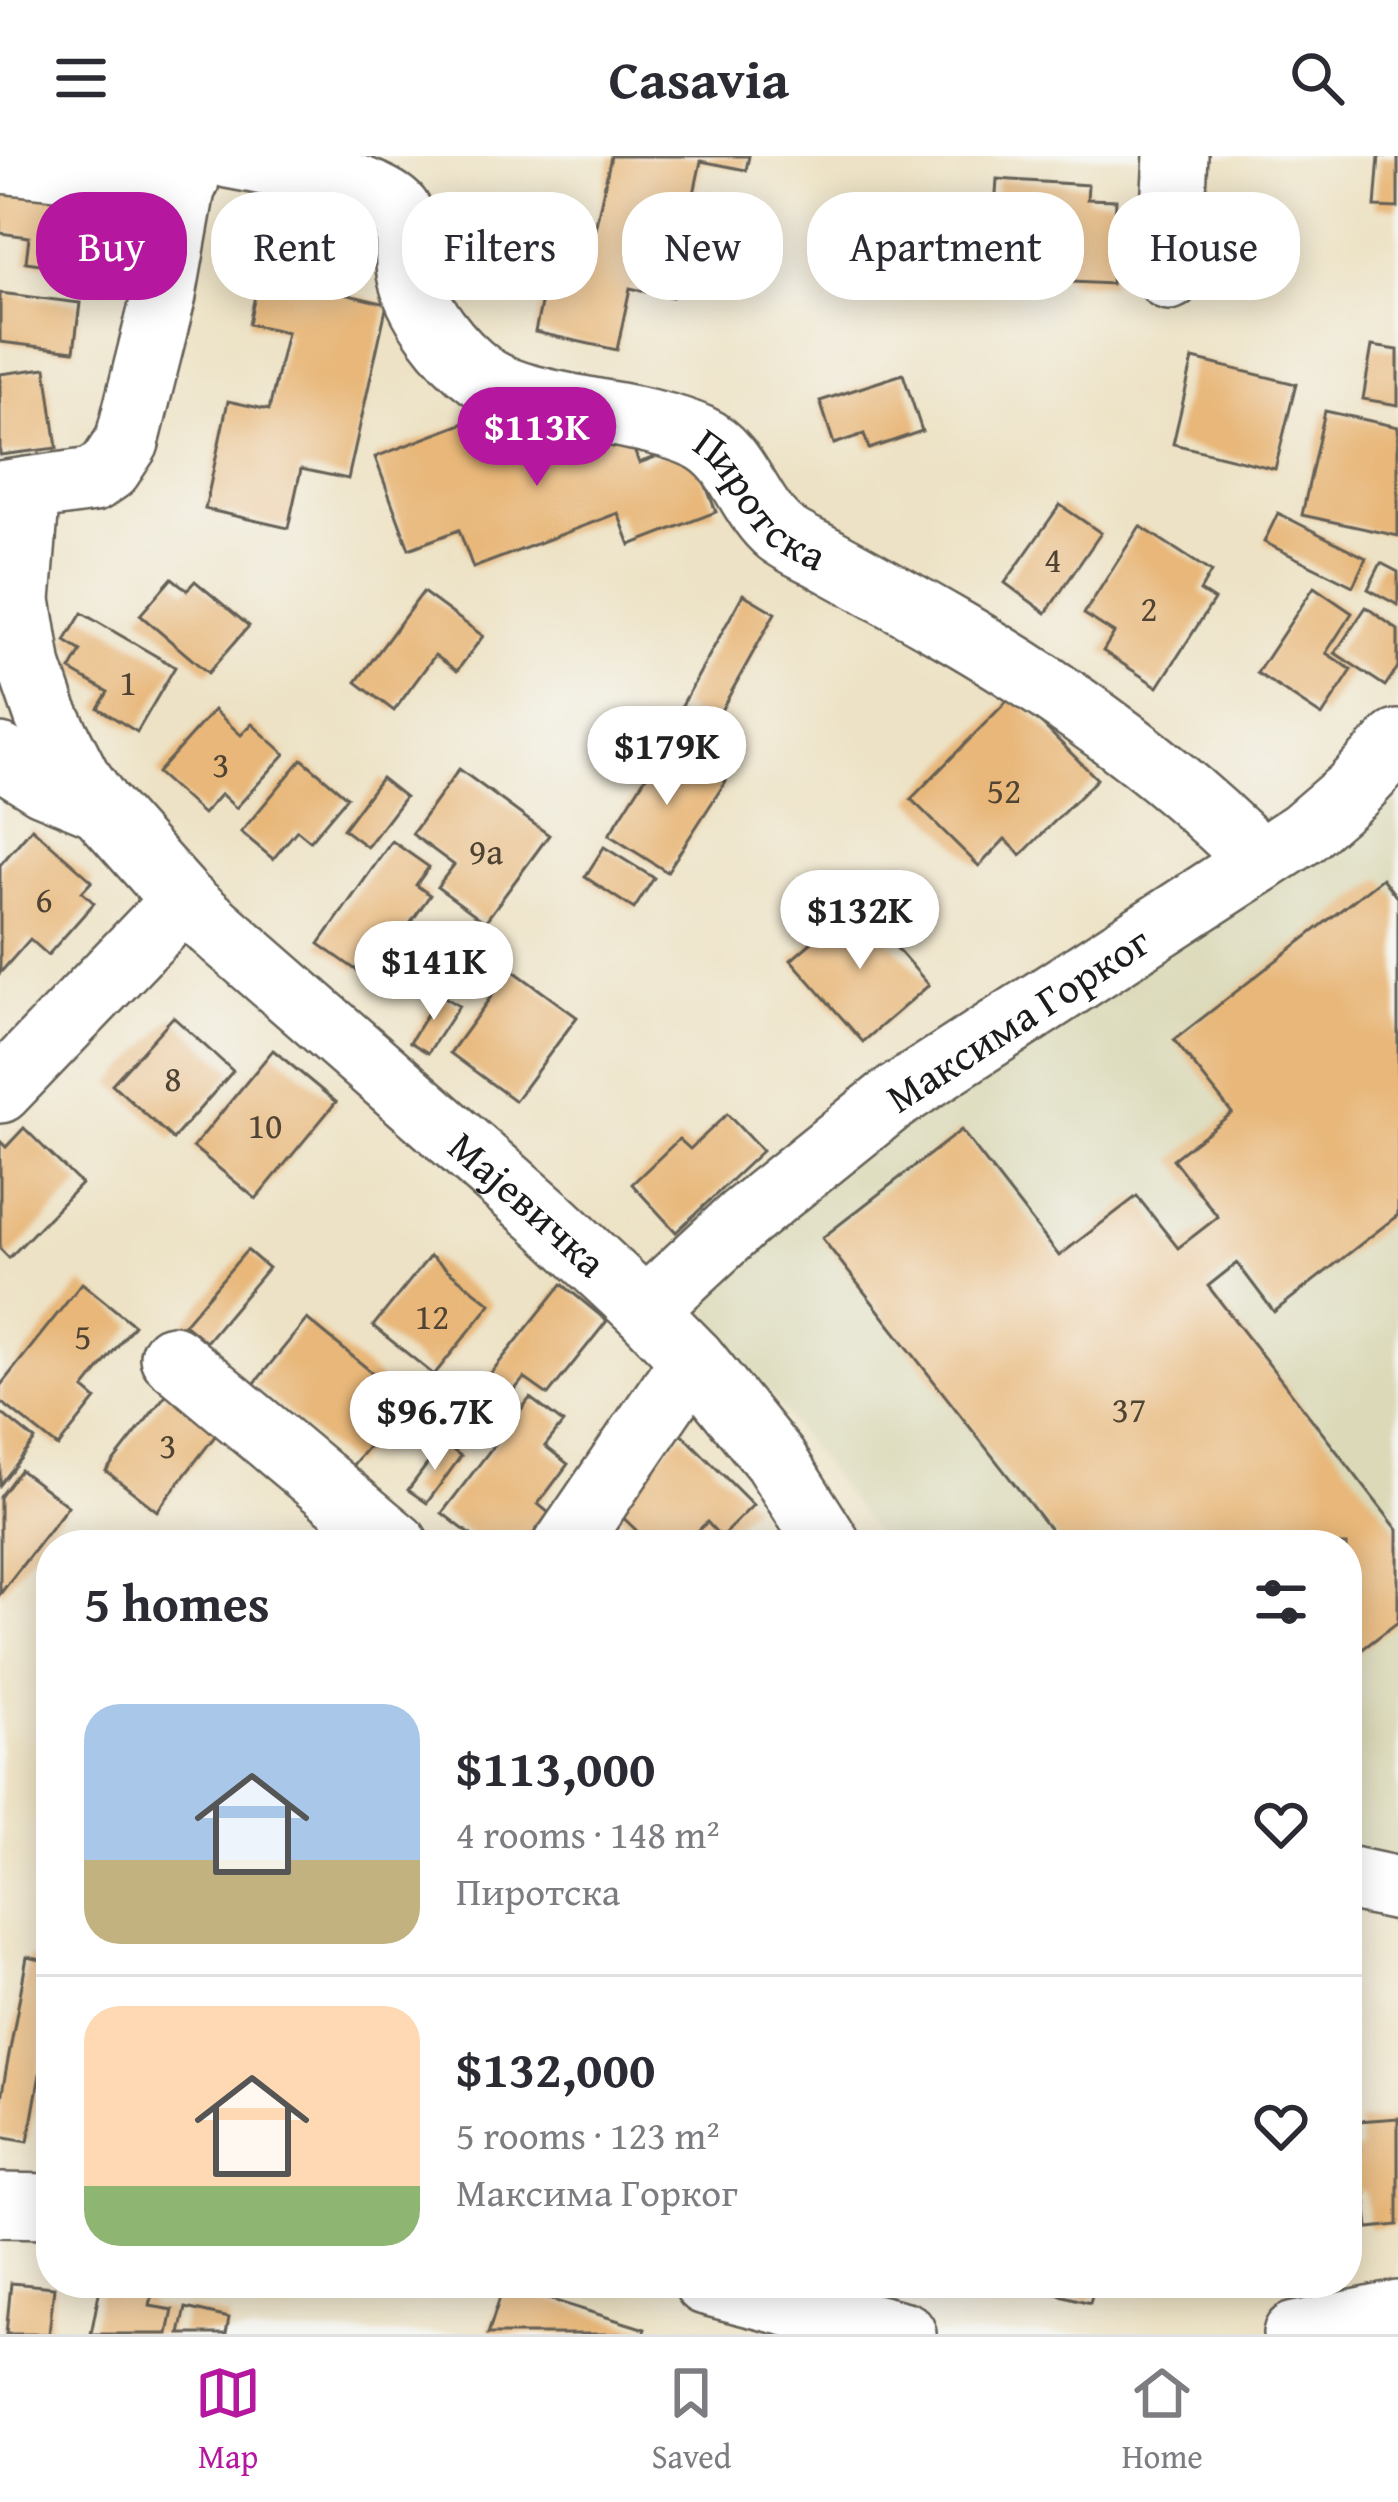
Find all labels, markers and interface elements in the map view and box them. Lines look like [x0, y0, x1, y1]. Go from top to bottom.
text: Casavia [609, 39, 789, 118]
icon: menu [48, 45, 114, 111]
icon: search [1284, 45, 1350, 111]
chip: Buy [36, 192, 187, 300]
chip: Rent [211, 192, 378, 300]
chip: Filters [402, 192, 598, 300]
chip: New [622, 192, 783, 300]
chip: Apartment [807, 192, 1084, 300]
chip: House [1108, 192, 1300, 300]
pin: $113K [453, 387, 621, 489]
text: $113K [484, 397, 590, 454]
street label: Пиротска [682, 411, 838, 585]
house number: 4 [1044, 532, 1062, 585]
house number: 2 [1140, 581, 1158, 634]
house number: 1 [119, 655, 137, 708]
pin: $179K [583, 706, 751, 808]
text: $179K [614, 716, 720, 773]
house number: 3 [212, 737, 230, 790]
house number: 52 [987, 763, 1021, 816]
house number: 9a [469, 824, 503, 877]
pin: $132K [776, 870, 944, 972]
house number: 6 [35, 872, 53, 925]
text: $132K [807, 880, 913, 937]
street label: Максима Горког [873, 910, 1161, 1126]
pin: $141K [350, 921, 518, 1023]
text: $141K [381, 931, 487, 988]
house number: 8 [164, 1051, 182, 1104]
house number: 10 [248, 1098, 282, 1151]
street label: Мајевичка [436, 1116, 621, 1290]
house number: 12 [415, 1289, 449, 1342]
house number: 5 [74, 1309, 92, 1362]
pin: $96.7K [337, 1371, 533, 1473]
text: $96.7K [377, 1381, 493, 1438]
house number: 37 [1112, 1382, 1146, 1435]
house number: 3 [159, 1418, 177, 1471]
text: 5 homes [84, 1565, 270, 1640]
icon: filters [1248, 1569, 1314, 1635]
text: $113,000 [456, 1730, 655, 1805]
icon: home [180, 1752, 324, 1896]
icon: heart [1248, 1791, 1314, 1857]
text: 4 rooms · 148 m² [456, 1805, 720, 1862]
text: Пиротска [456, 1862, 620, 1919]
text: $132,000 [456, 2031, 655, 2106]
icon: home [180, 2054, 324, 2198]
icon: heart [1248, 2093, 1314, 2159]
text: 5 rooms · 123 m² [456, 2106, 720, 2163]
text: Максима Горког [456, 2163, 738, 2220]
tab: Map [195, 2360, 261, 2480]
tab: Saved [651, 2360, 731, 2480]
tab: Home [1122, 2360, 1203, 2480]

